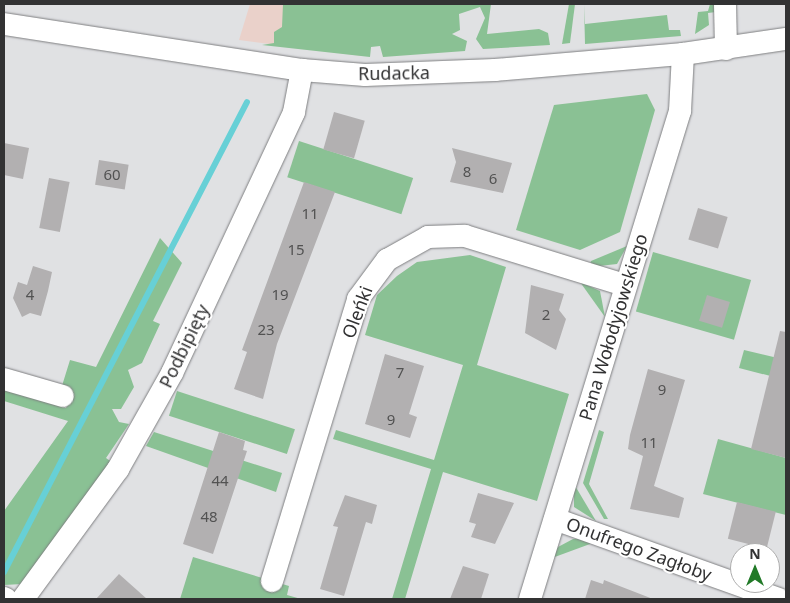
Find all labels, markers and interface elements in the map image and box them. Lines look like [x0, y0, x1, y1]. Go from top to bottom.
street label: Rudacka [358, 62, 430, 84]
house number: 8 [463, 163, 471, 181]
house number: 60 [103, 166, 121, 184]
house number: 6 [489, 170, 497, 188]
house number: 11 [301, 205, 319, 223]
street label: Pana Wołodyjowskiego [574, 231, 652, 423]
house number: 15 [287, 241, 305, 259]
street label: Oleńki [337, 283, 377, 341]
house number: 4 [26, 286, 34, 304]
house number: 19 [271, 286, 289, 304]
street label: Podbipięty [155, 301, 213, 391]
house number: 2 [542, 306, 550, 324]
house number: 23 [257, 321, 275, 339]
house number: 7 [396, 364, 404, 382]
house number: 9 [658, 381, 666, 399]
house number: 9 [387, 411, 395, 429]
house number: 11 [640, 434, 658, 452]
house number: 44 [211, 472, 229, 490]
house number: 48 [200, 508, 218, 526]
street label: Onufrego Zagłoby [563, 513, 715, 585]
north arrow [730, 543, 780, 593]
text: N [749, 544, 761, 563]

